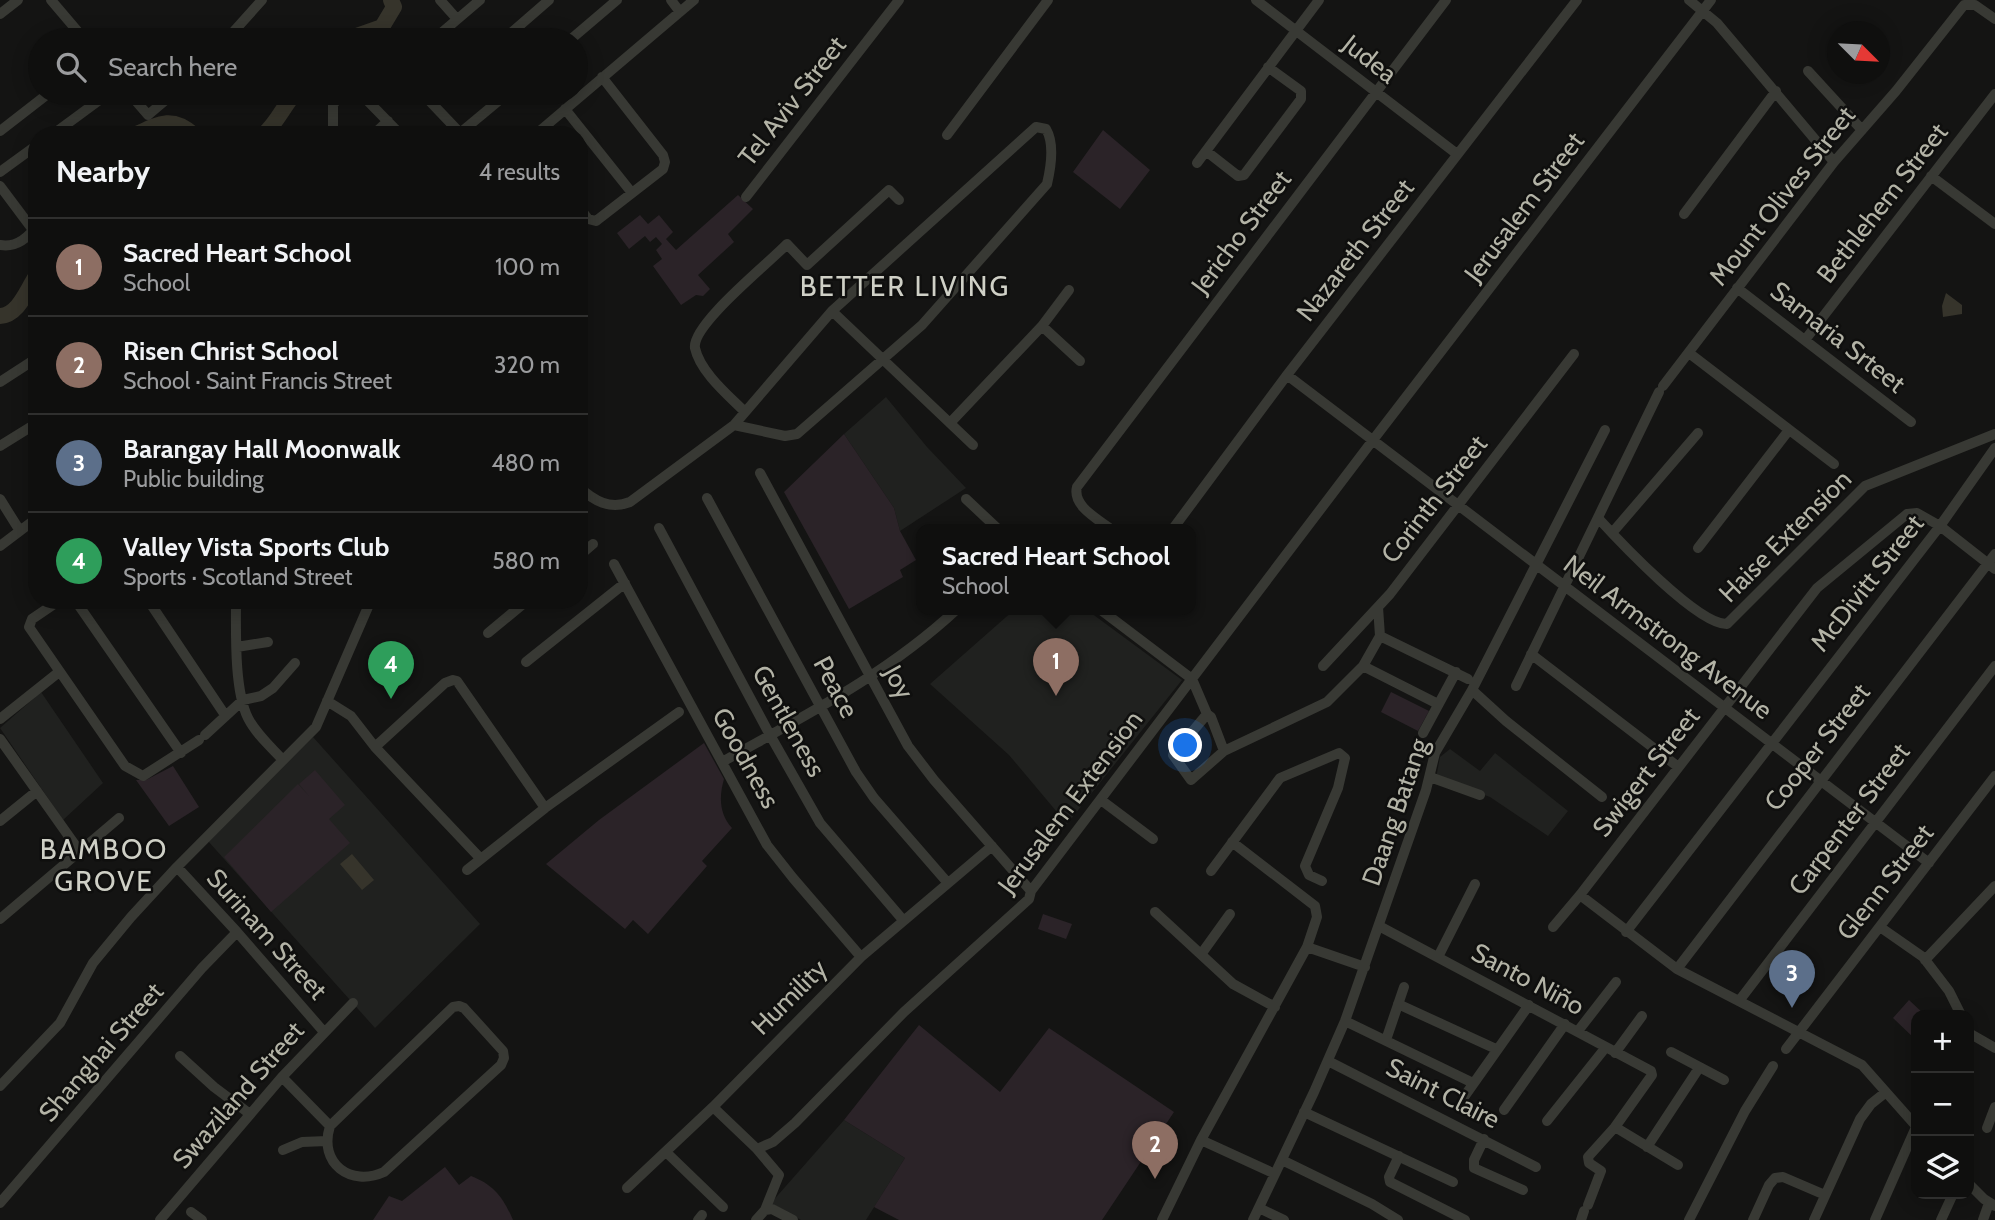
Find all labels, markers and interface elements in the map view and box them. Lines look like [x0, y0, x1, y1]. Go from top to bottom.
north arrow [1827, 21, 1890, 84]
street label: Judea [1336, 27, 1404, 90]
search box [28, 28, 588, 105]
street label: Tel Aviv Street [731, 30, 853, 172]
icon: search [52, 48, 90, 86]
text: Search here [108, 51, 237, 83]
street label: Mount Olives Street [1702, 100, 1862, 292]
street label: Bethlehem Street [1810, 117, 1954, 289]
street label: Jerusalem Street [1457, 126, 1591, 289]
text: Nearby [56, 153, 150, 190]
text: 4 results [479, 158, 560, 186]
street label: Jericho Street [1184, 164, 1298, 301]
street label: Nazareth Street [1289, 172, 1421, 328]
text: Sacred Heart School [123, 237, 351, 269]
text: 1 [75, 253, 83, 281]
text: 100 m [495, 253, 560, 281]
text: School [123, 269, 190, 297]
district label: BETTER LIVING [800, 269, 1010, 303]
street label: Samaria Srteet [1764, 274, 1912, 400]
text: Risen Christ School [123, 335, 338, 367]
text: 2 [73, 351, 85, 379]
text: 320 m [494, 351, 560, 379]
text: School · Saint Francis Street [123, 367, 392, 395]
street label: Corinth Street [1374, 428, 1494, 569]
text: Barangay Hall Moonwalk [123, 433, 401, 465]
text: 3 [73, 449, 85, 477]
text: 480 m [491, 449, 560, 477]
street label: Haise Extension [1712, 463, 1858, 609]
text: Public building [123, 465, 264, 493]
street label: McDivitt Street [1804, 508, 1931, 658]
popup [916, 524, 1196, 615]
text: Valley Vista Sports Club [123, 531, 389, 563]
text: Sacred Heart School [942, 540, 1170, 572]
text: 4 [72, 547, 86, 575]
text: 580 m [492, 547, 560, 575]
street label: Neil Armstrong Avenue [1557, 548, 1779, 726]
text: Sports · Scotland Street [123, 563, 352, 591]
text: School [942, 572, 1009, 600]
pin: 1 [1033, 638, 1079, 696]
pin: 4 [368, 641, 414, 699]
street label: Peace [807, 651, 865, 723]
street label: Joy [876, 659, 921, 704]
street label: Gentleness [745, 660, 833, 783]
street label: Cooper Street [1757, 677, 1877, 817]
street label: Swigert Street [1586, 701, 1707, 843]
street label: Goodness [705, 702, 787, 814]
street label: Jerusalem Extension [990, 704, 1149, 901]
your location [1168, 728, 1202, 762]
street label: Daang Batang [1355, 733, 1435, 890]
street label: Carpenter Street [1782, 737, 1917, 901]
street label: Glenn Street [1830, 817, 1940, 946]
district label: BAMBOO GROVE [40, 832, 168, 898]
street label: Surinam Street [200, 862, 334, 1006]
street label: Santo Niño [1466, 936, 1590, 1022]
pin: 3 [1769, 950, 1815, 1008]
street label: Humility [745, 953, 833, 1041]
street label: Shanghai Street [32, 976, 170, 1128]
map controls [1911, 1010, 1974, 1199]
button: + [1911, 1010, 1974, 1073]
street label: Swaziland Street [166, 1015, 311, 1175]
street label: Saint Claire [1381, 1051, 1505, 1135]
button: − [1911, 1073, 1974, 1136]
pin: 2 [1132, 1121, 1178, 1179]
button: layers [1911, 1136, 1974, 1199]

